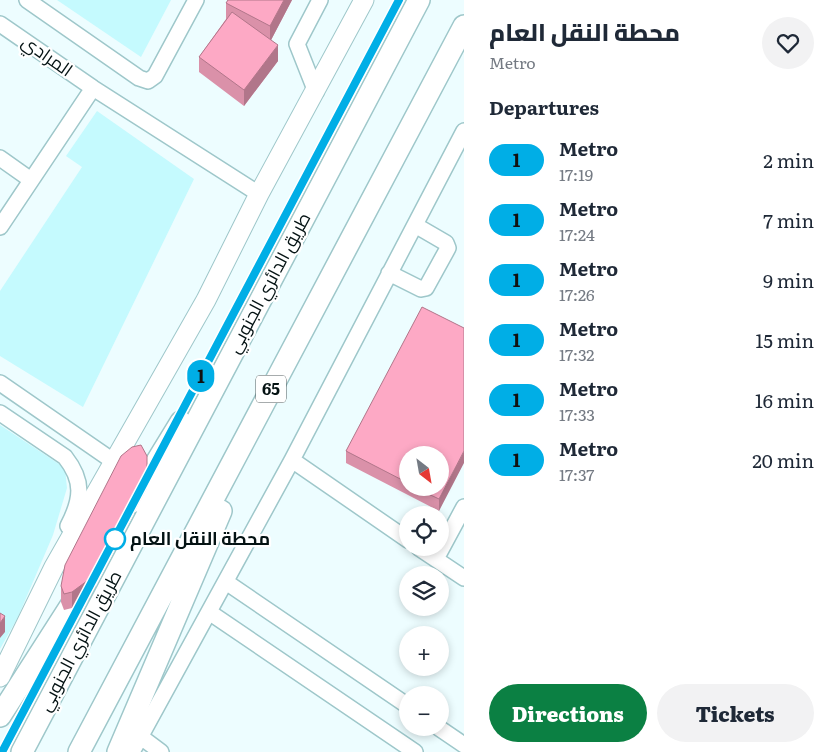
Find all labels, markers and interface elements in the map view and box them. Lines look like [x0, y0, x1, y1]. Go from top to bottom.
text: محطة النقل العام [489, 13, 680, 48]
button: heart [762, 17, 814, 69]
street label: المرادي [16, 27, 79, 84]
text: Metro [489, 50, 536, 74]
text: Departures [489, 93, 599, 121]
text: Metro [559, 134, 618, 162]
text: 1 [513, 146, 520, 173]
text: 2 min [763, 146, 814, 174]
text: 17:19 [559, 162, 593, 186]
text: Metro [559, 194, 618, 222]
text: 1 [513, 206, 520, 233]
text: 7 min [763, 206, 814, 234]
street label: طريق الدائري الجنوبي [219, 207, 318, 358]
text: 17:24 [559, 222, 595, 246]
text: Metro [559, 254, 618, 282]
text: 1 [513, 266, 520, 293]
text: 9 min [763, 266, 814, 294]
text: 17:26 [559, 282, 595, 306]
text: Metro [559, 314, 618, 342]
text: 1 [513, 326, 520, 353]
text: 15 min [755, 326, 814, 354]
text: 17:32 [559, 342, 594, 366]
line badge: 1 [185, 360, 217, 392]
text: 1 [197, 362, 205, 389]
text: Metro [559, 374, 618, 402]
road number: 65 [256, 376, 286, 402]
text: 1 [513, 386, 520, 413]
text: 16 min [755, 386, 814, 414]
text: 17:33 [559, 402, 595, 426]
text: Metro [559, 434, 618, 462]
north arrow [399, 446, 449, 496]
map controls [399, 446, 449, 736]
text: 1 [513, 446, 520, 473]
text: 20 min [752, 446, 814, 474]
text: 17:37 [559, 462, 594, 486]
button: locate [399, 506, 449, 556]
place label: محطة النقل العام [130, 524, 270, 551]
marker: محطة النقل العام [104, 528, 126, 550]
street label: طريق الدائري الجنوبي [30, 565, 129, 716]
button: layers [399, 566, 449, 616]
button: + [399, 626, 449, 676]
button: Directions [489, 684, 647, 742]
button: Tickets [657, 684, 814, 742]
button: − [399, 686, 449, 736]

